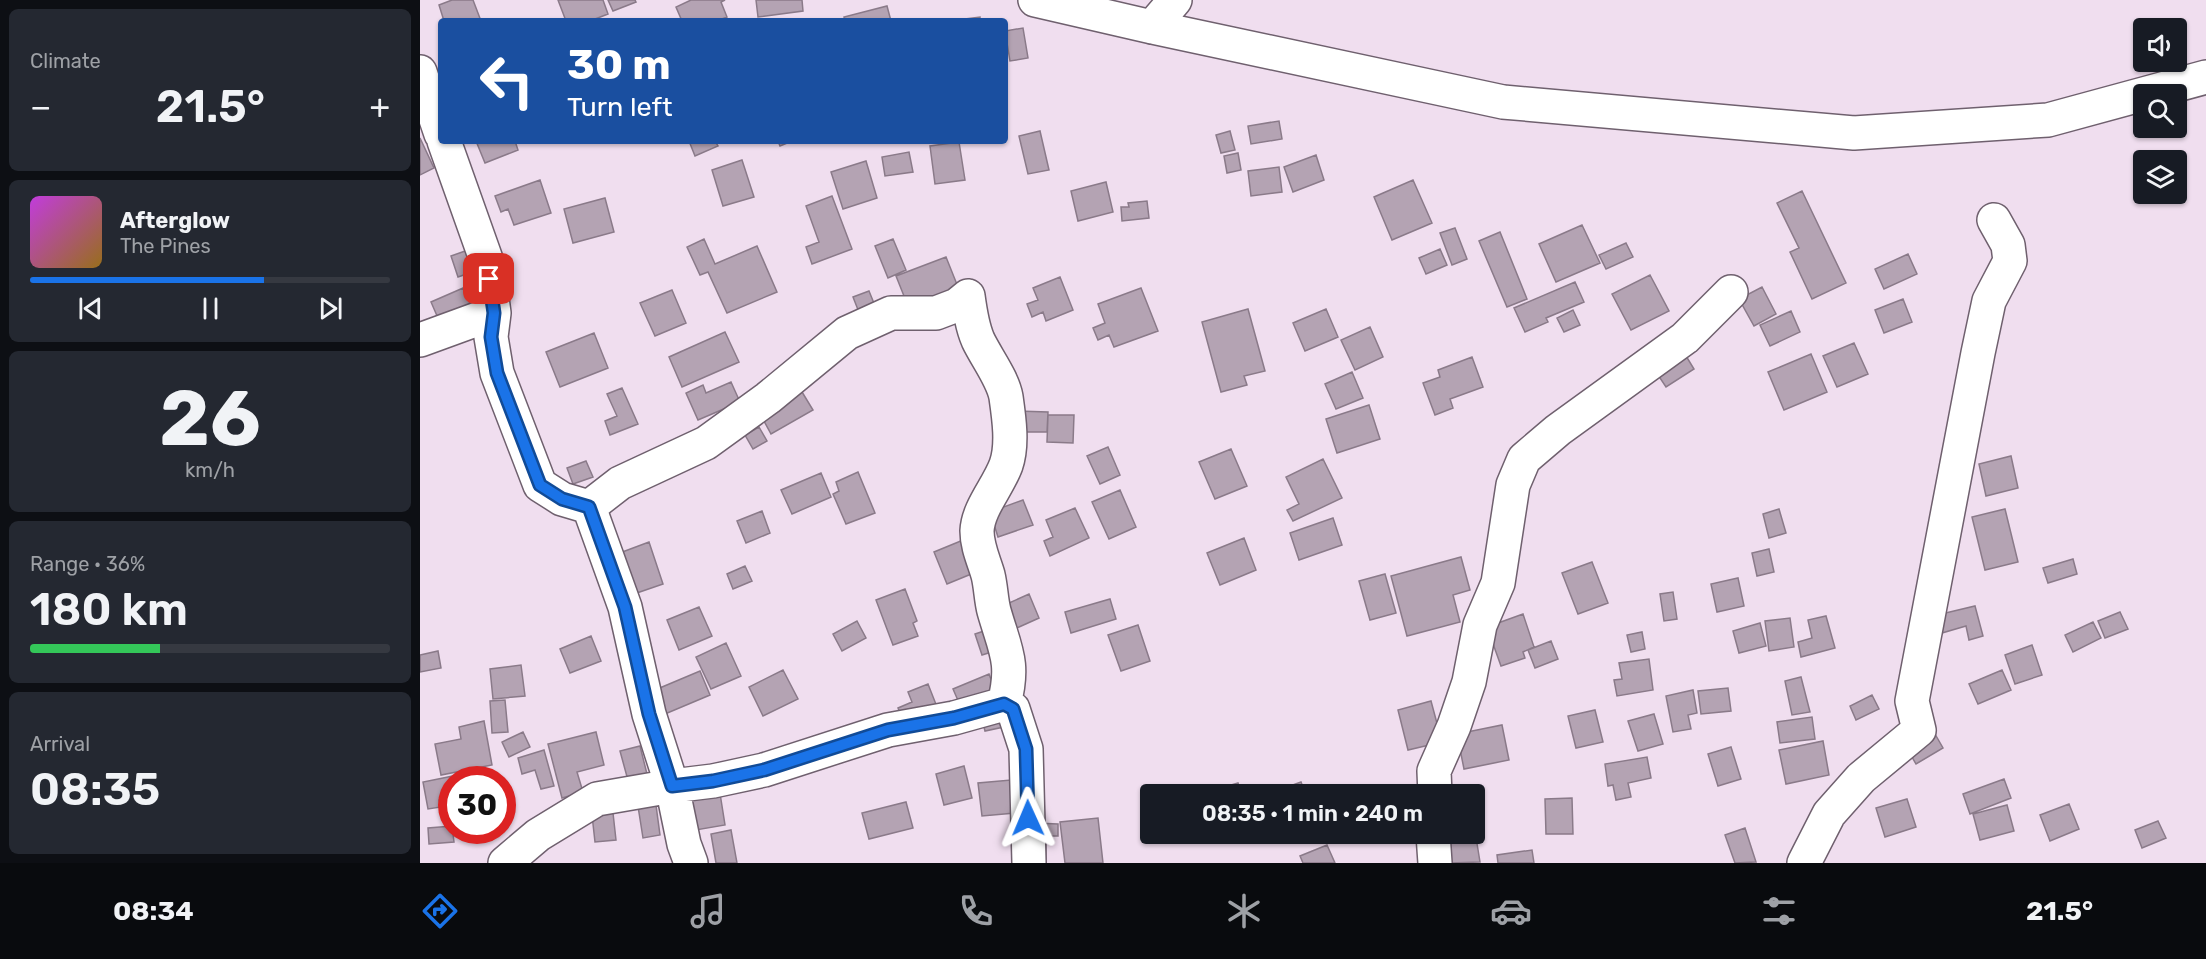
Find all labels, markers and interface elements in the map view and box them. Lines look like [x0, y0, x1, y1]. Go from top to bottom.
map controls [2133, 18, 2187, 204]
button: sound [2133, 18, 2187, 72]
text: 30 m [567, 40, 671, 90]
icon: left [468, 42, 546, 120]
text: Climate [30, 49, 101, 73]
text: 21.5° [156, 80, 265, 133]
button: search [2133, 84, 2187, 138]
text: − [30, 87, 51, 126]
text: + [369, 87, 390, 126]
text: Turn left [567, 91, 672, 123]
button: layers [2133, 150, 2187, 204]
text: Afterglow [120, 207, 230, 234]
text: The Pines [120, 234, 211, 258]
pin [463, 253, 514, 304]
icon: arrive [472, 262, 505, 295]
icon: previous [74, 292, 107, 325]
icon: pause [194, 292, 227, 325]
icon: next [314, 292, 347, 325]
text: 26 [159, 372, 261, 465]
text: km/h [185, 458, 235, 482]
text: Range · 36% [30, 552, 145, 576]
text: 180 km [30, 583, 188, 636]
text: Arrival [30, 732, 90, 756]
text: 08:35 [30, 763, 160, 816]
speed limit sign: 30 [438, 766, 516, 844]
position arrow [996, 786, 1060, 850]
text: 08:35 · 1 min · 240 m [1202, 800, 1423, 827]
icon: directions [419, 890, 461, 932]
icon: music [687, 890, 729, 932]
icon: phone [955, 890, 997, 932]
icon: climate [1223, 890, 1265, 932]
icon: car [1490, 890, 1532, 932]
icon: filters [1758, 890, 1800, 932]
text: 08:34 [113, 895, 194, 927]
text: 21.5° [2026, 895, 2093, 927]

